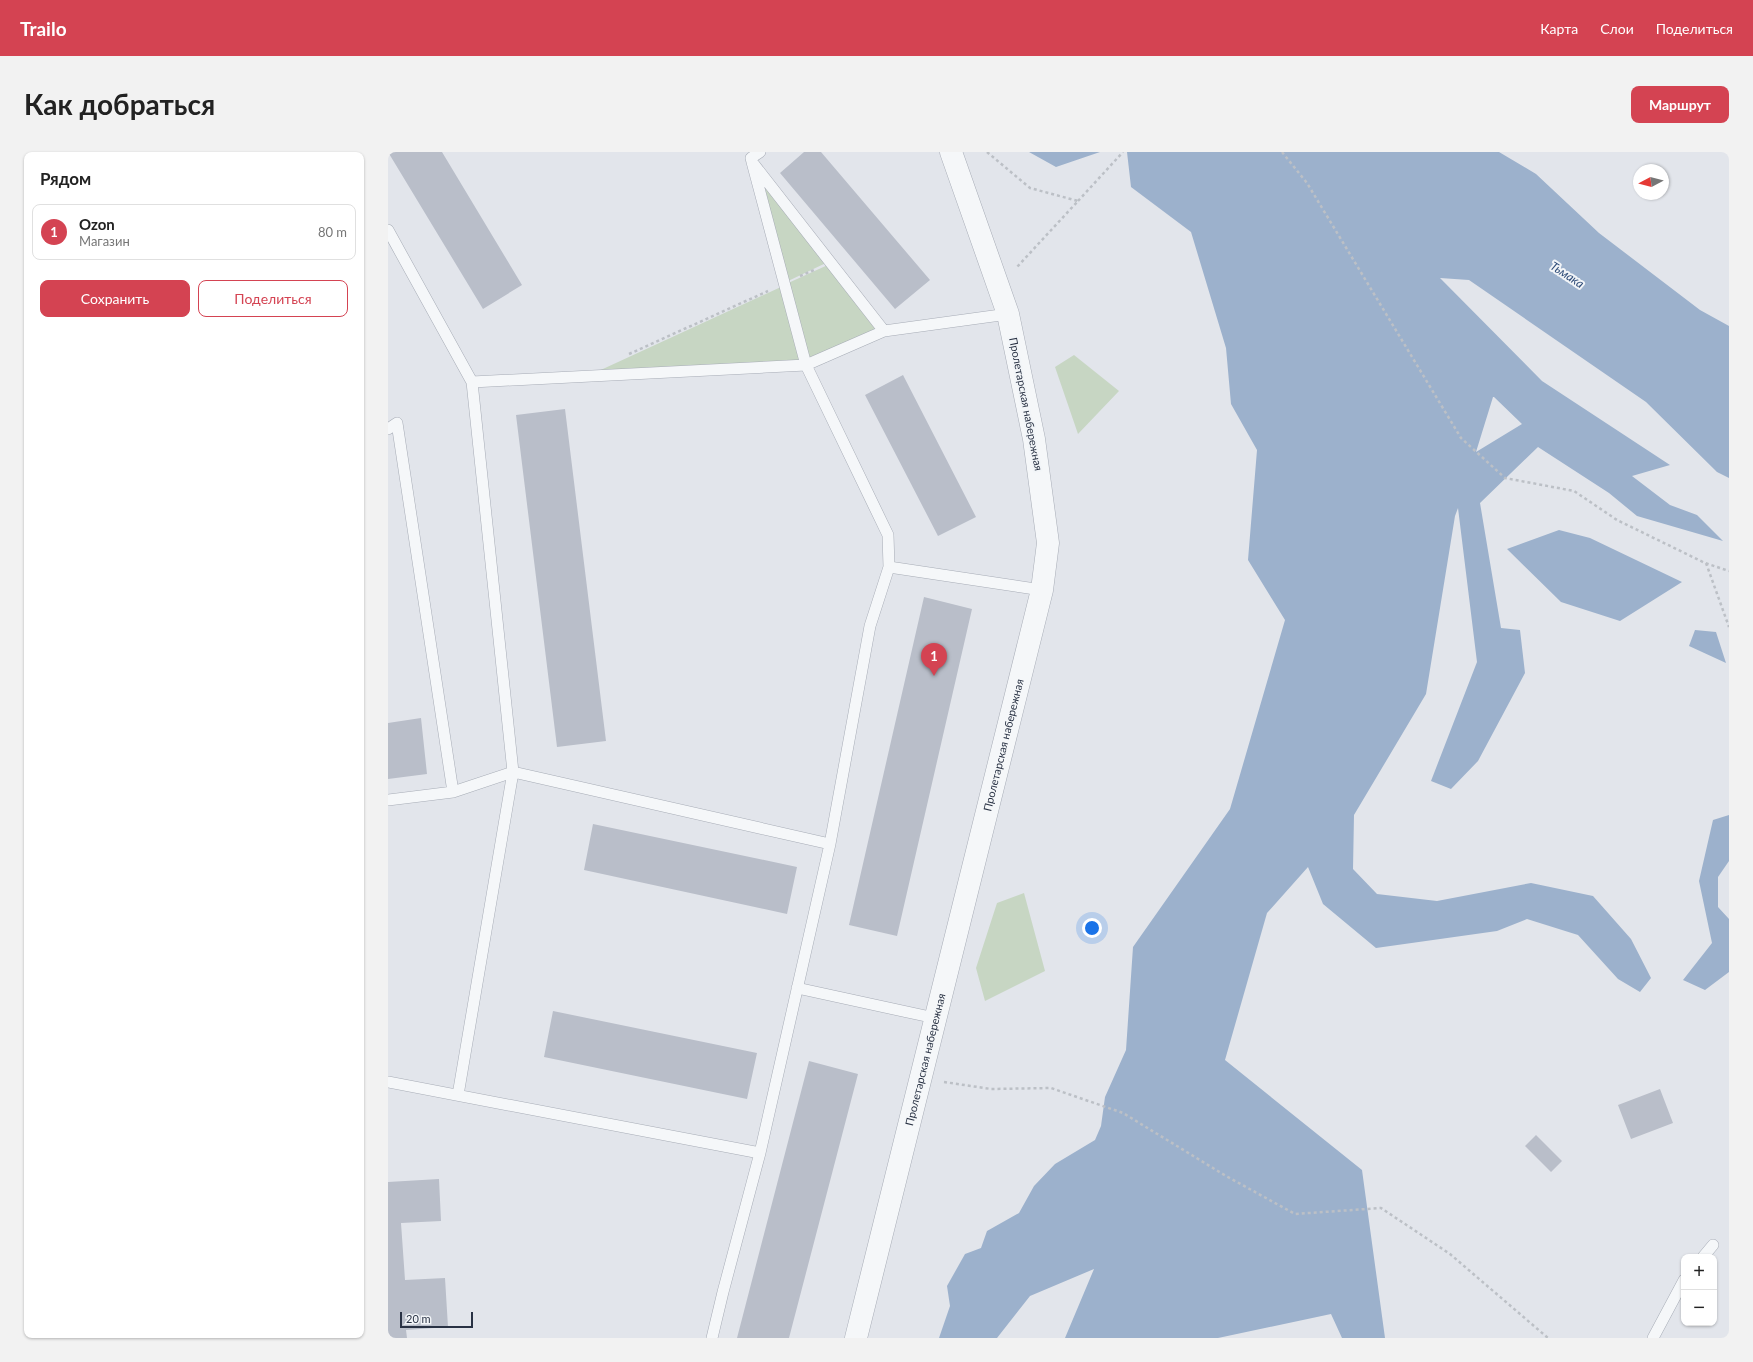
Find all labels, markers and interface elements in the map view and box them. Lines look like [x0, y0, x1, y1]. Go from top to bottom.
text: Trailo [20, 17, 67, 40]
text: Карта [1540, 20, 1578, 37]
text: Слои [1600, 20, 1634, 37]
text: Поделиться [1656, 20, 1733, 37]
button: Маршрут [1631, 86, 1729, 123]
text: Как добраться [24, 87, 215, 121]
north arrow [1633, 164, 1669, 200]
text: Рядом [40, 168, 91, 189]
text: Ozon [79, 215, 115, 233]
text: 1 [50, 224, 58, 240]
text: 80 m [318, 224, 347, 240]
text: Магазин [79, 233, 130, 249]
water label: Тьмака [1548, 258, 1587, 291]
button: Сохранить [40, 280, 190, 317]
button: Поделиться [198, 280, 348, 317]
street label: Пролетарская набережная [1007, 336, 1046, 472]
pin: 1 [921, 643, 947, 676]
street label: Пролетарская набережная [980, 677, 1026, 812]
your location [1082, 918, 1102, 938]
street label: Пролетарская набережная [902, 992, 947, 1127]
map controls [1681, 1254, 1717, 1326]
button: + [1681, 1254, 1717, 1290]
button: − [1681, 1290, 1717, 1326]
scale bar [400, 1310, 473, 1329]
text: 20 m [406, 1312, 431, 1325]

